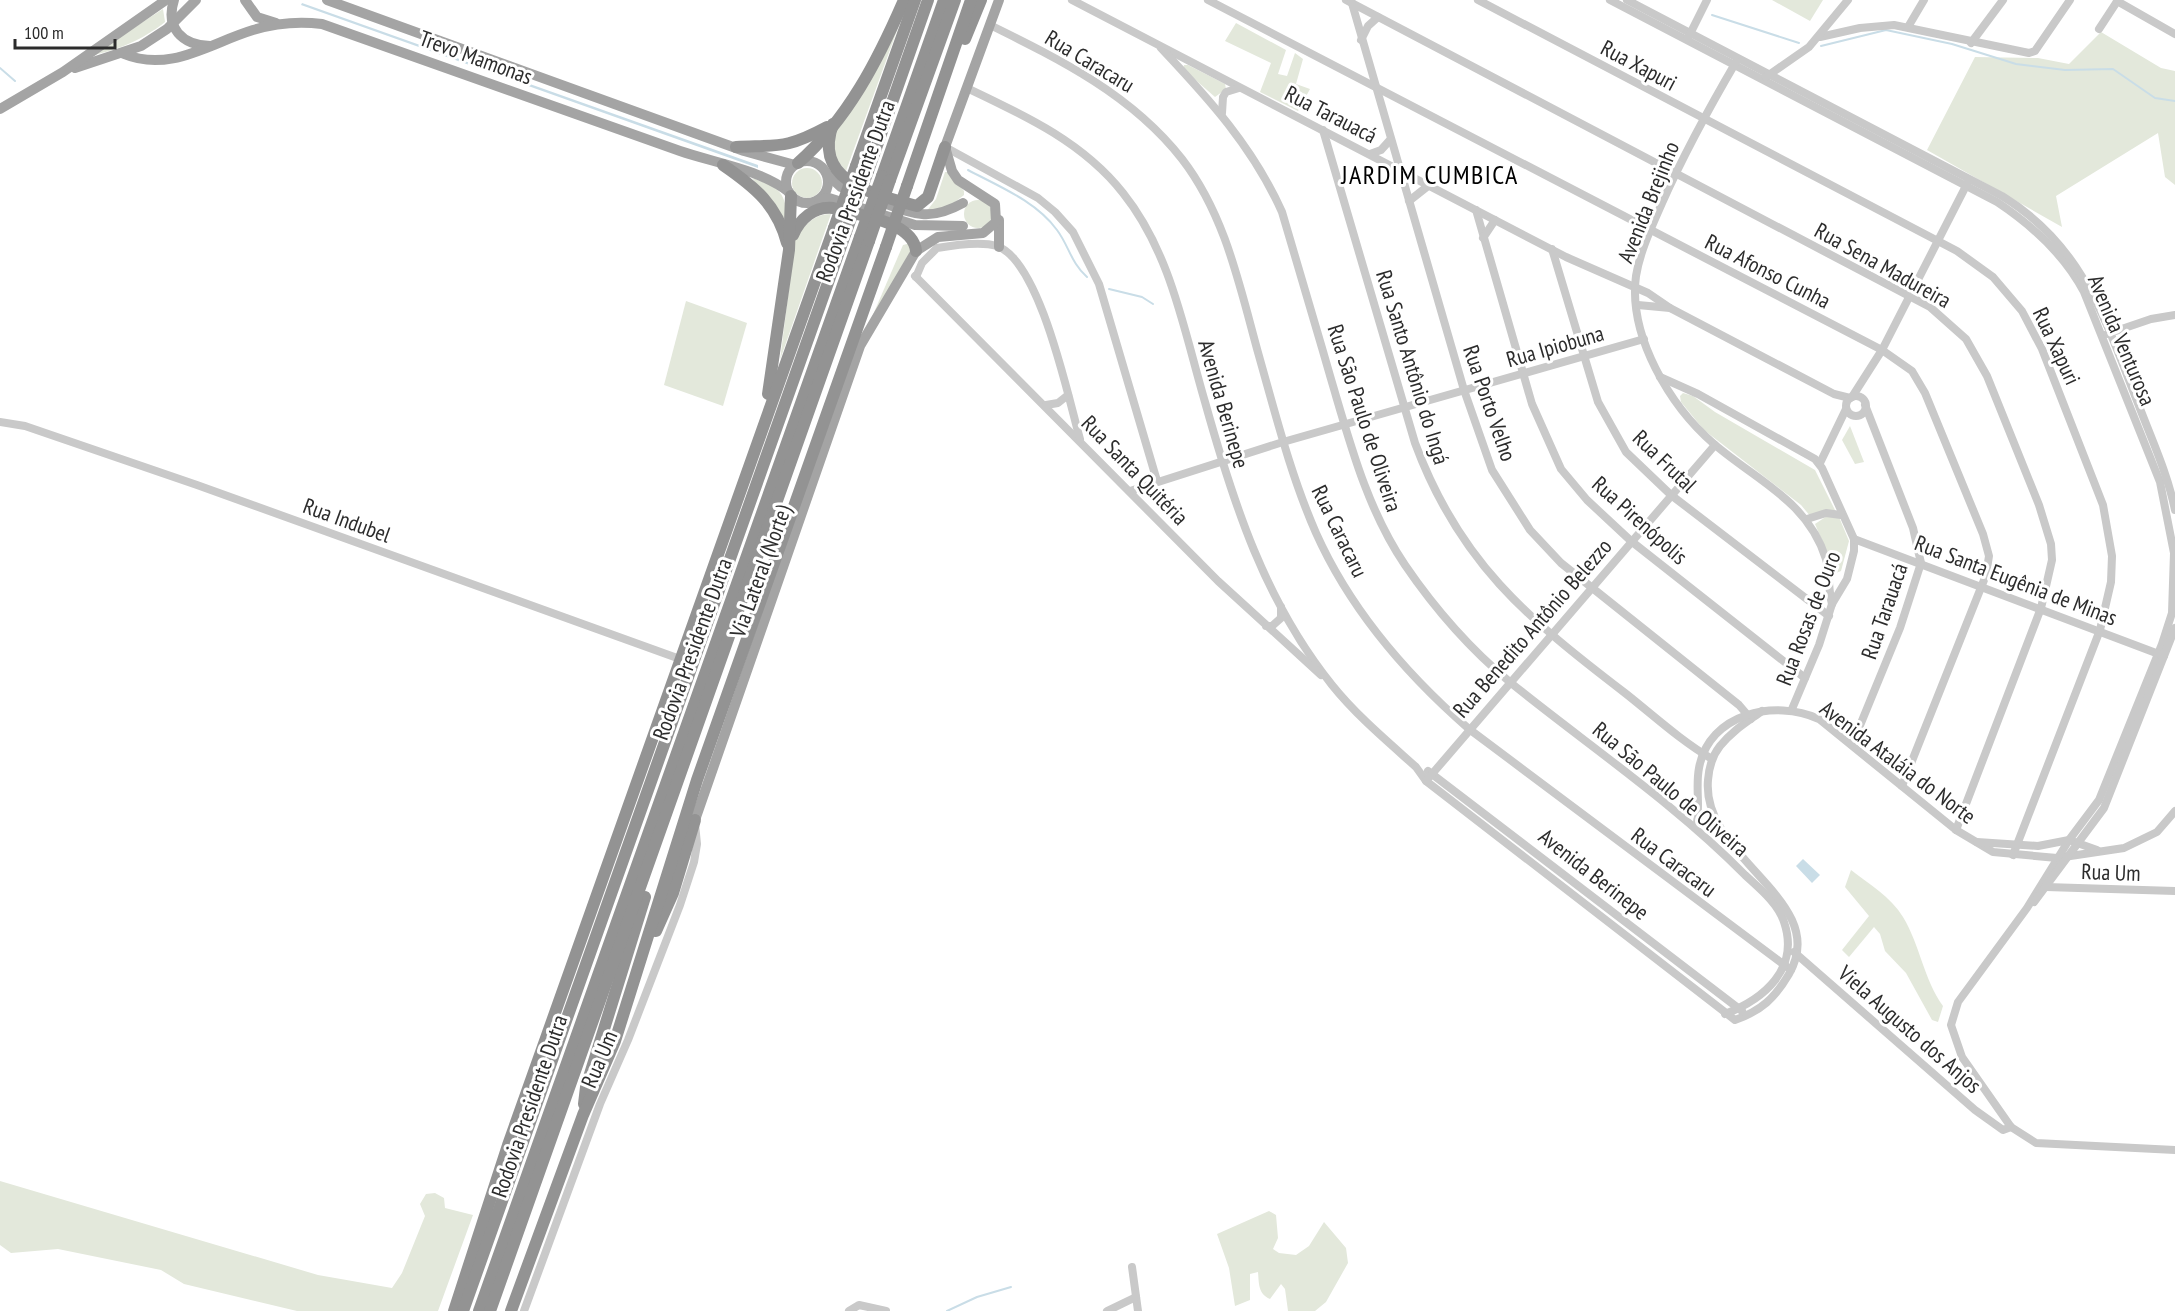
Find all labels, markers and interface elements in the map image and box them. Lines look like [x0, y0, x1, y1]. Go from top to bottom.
scale bar [15, 12, 116, 50]
text: 100 m [24, 21, 64, 44]
street label: Rua Caracaru [1040, 23, 1140, 99]
street label: Trevo Mamonas [416, 24, 536, 90]
street label: Rua Xapuri [1596, 33, 1682, 97]
street label: Rua Tarauacá [1280, 79, 1382, 149]
street label: Rodovia Presidente Dutra [809, 96, 901, 286]
street label: Avenida Brejinho [1611, 137, 1685, 267]
district label: JARDIM CUMBICA [1340, 158, 1519, 191]
street label: Rua Sena Madureira [1810, 216, 1956, 314]
street label: Rua Afonso Cunha [1701, 227, 1835, 315]
street label: Rua Santo Antônio do Ingá [1370, 266, 1456, 468]
street label: Avenida Venturosa [2082, 270, 2162, 410]
street label: Rua Xapuri [2027, 303, 2087, 389]
street label: Rua Ipiobuna [1503, 319, 1607, 373]
street label: Rua São Paulo de Oliveira [1321, 321, 1409, 515]
street label: Avenida Berinepe [1192, 336, 1256, 472]
street label: Rua Porto Velho [1457, 341, 1523, 465]
street label: Rua Santa Quitéria [1076, 409, 1194, 531]
street label: Rua Frutal [1627, 424, 1703, 499]
street label: Rua Pirenópolis [1586, 470, 1694, 570]
street label: Rua Caracaru [1306, 480, 1374, 582]
street label: Rua Indubel [299, 491, 395, 549]
street label: Via Lateral (Norte) [723, 500, 797, 642]
street label: Rua Santa Eugênia de Minas [1911, 529, 2121, 631]
street label: Rua Benedito Antônio Belezzo [1447, 533, 1617, 723]
street label: Rua Rosas de Ouro [1770, 547, 1846, 689]
street label: Rodovia Presidente Dutra [646, 554, 738, 744]
street label: Rua Tarauacá [1855, 559, 1913, 663]
street label: Avenida Ataláia do Norte [1815, 694, 1981, 830]
street label: Rua São Paulo de Oliveira [1587, 715, 1755, 863]
street label: Rua Caracaru [1626, 821, 1722, 903]
street label: Avenida Berinepe [1533, 822, 1655, 926]
street label: Rua Um [2081, 857, 2141, 887]
street label: Viela Augusto dos Anjos [1832, 958, 1987, 1099]
street label: Rodovia Presidente Dutra [485, 1011, 573, 1201]
street label: Rua Um [575, 1026, 623, 1092]

